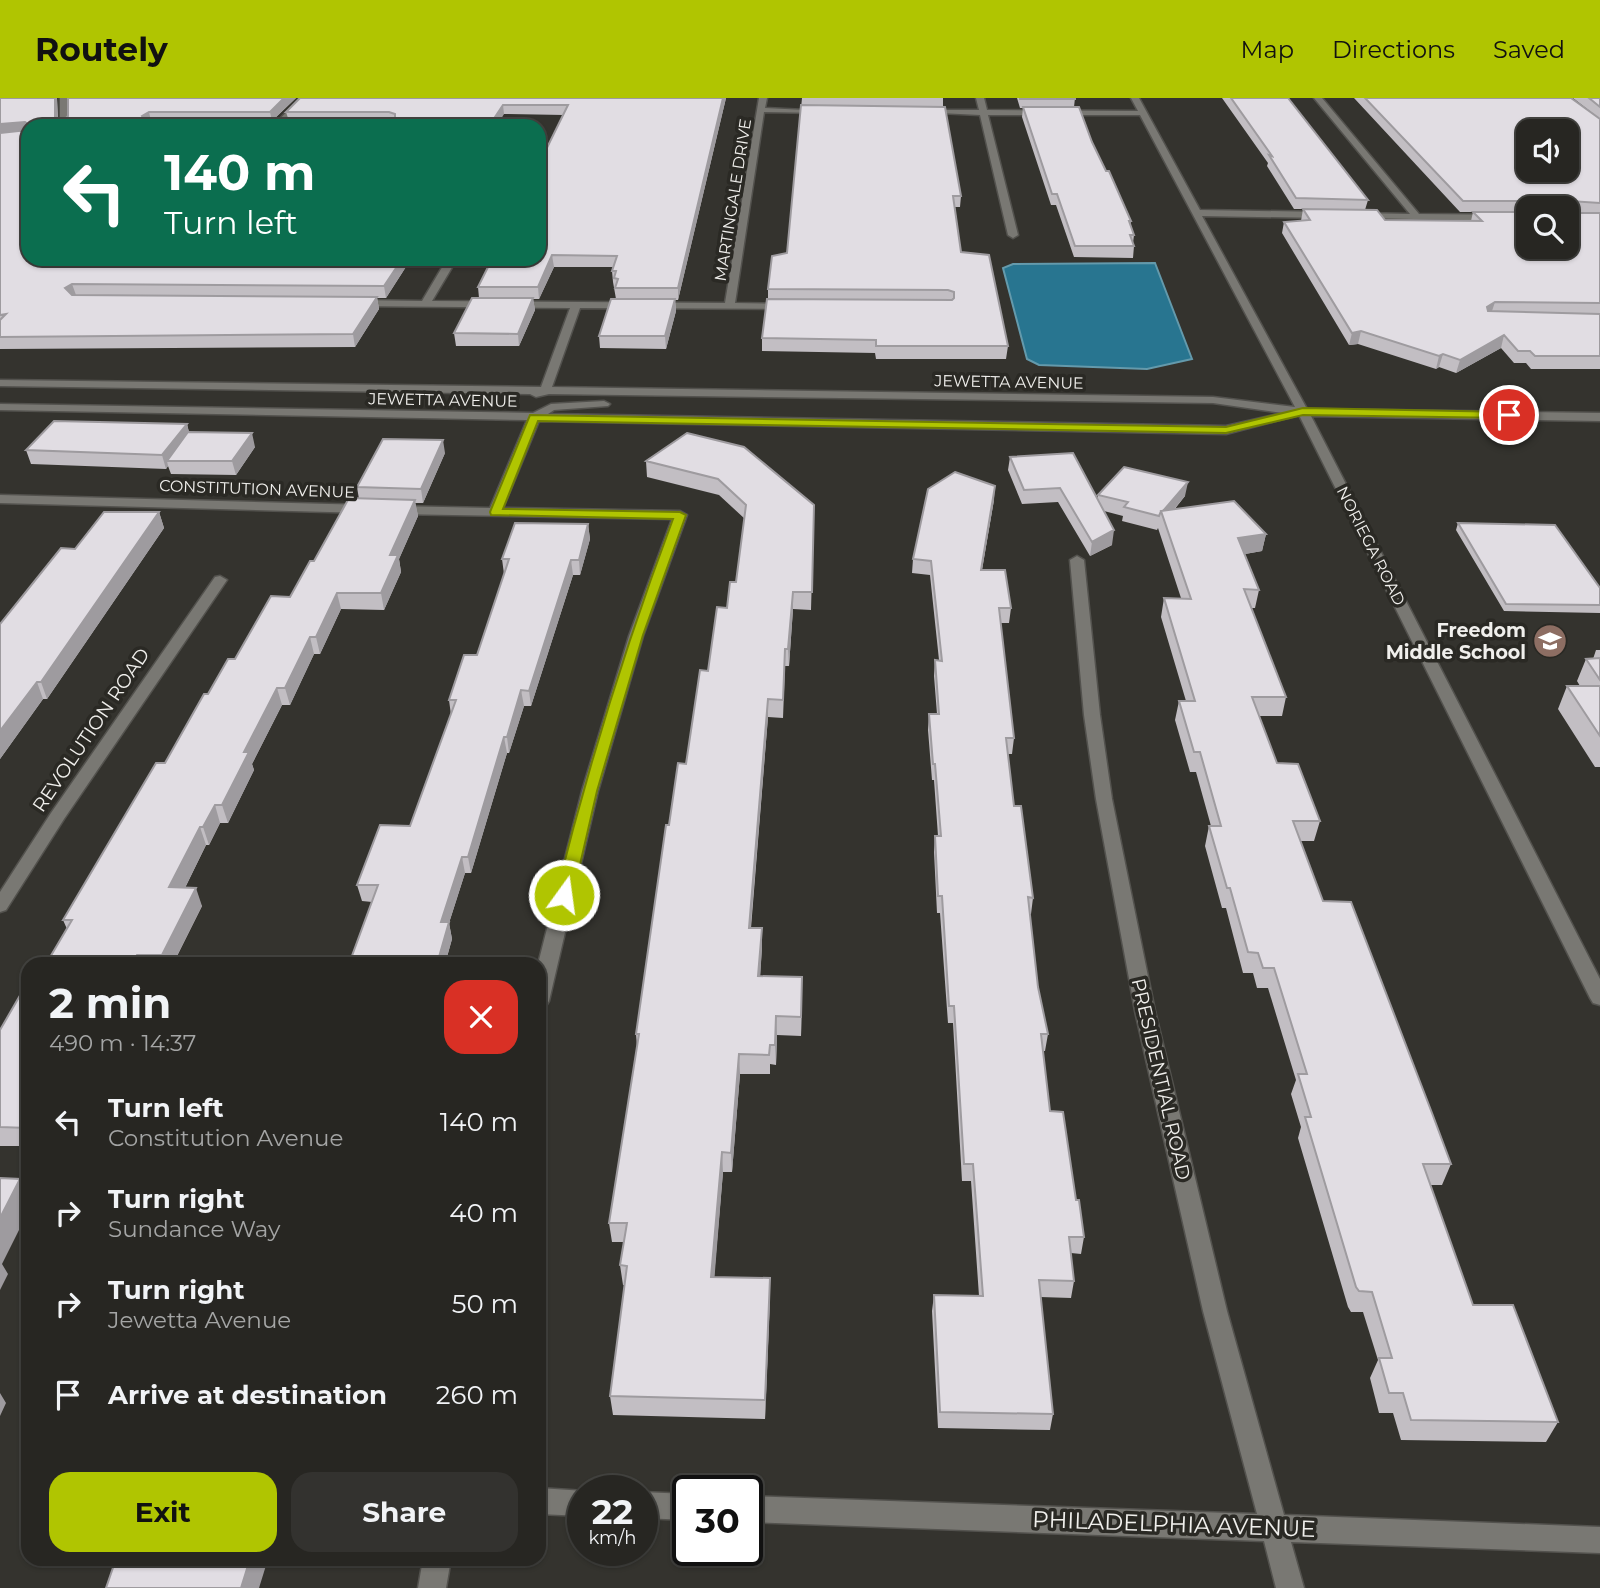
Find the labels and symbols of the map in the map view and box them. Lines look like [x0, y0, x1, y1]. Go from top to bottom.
street label: MARTINGALE DRIVE [711, 117, 755, 283]
street label: JEWETTA AVENUE [933, 371, 1084, 393]
pin [1479, 385, 1539, 445]
street label: JEWETTA AVENUE [367, 389, 518, 411]
street label: CONSTITUTION AVENUE [159, 476, 355, 502]
street label: NORIEGA ROAD [1333, 483, 1409, 609]
place label: Freedom Middle School [1386, 619, 1526, 664]
school or university icon: Freedom Middle School [1531, 622, 1569, 660]
street label: REVOLUTION ROAD [28, 644, 154, 816]
position arrow [527, 858, 601, 932]
street label: PRESIDENTIAL ROAD [1127, 976, 1195, 1182]
speed limit sign: 30 [672, 1475, 763, 1566]
street label: PHILADELPHIA AVENUE [1032, 1505, 1316, 1543]

